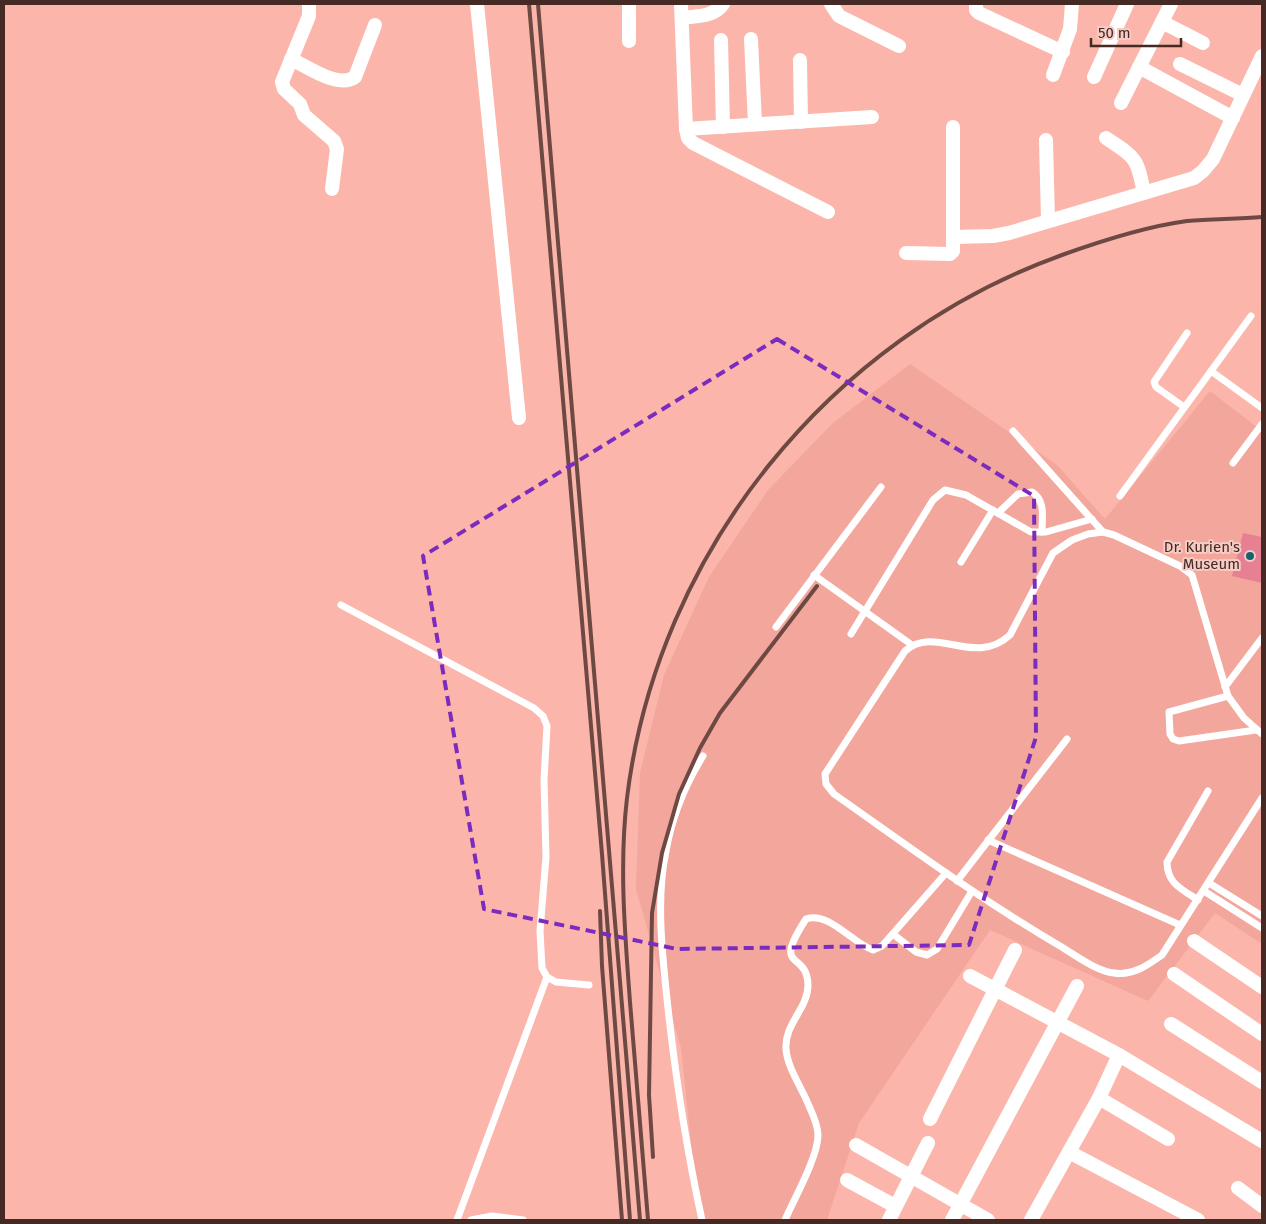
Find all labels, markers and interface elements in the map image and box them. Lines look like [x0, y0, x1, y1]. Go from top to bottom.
scale bar [1091, 15, 1181, 47]
text: 50 m [1098, 24, 1131, 42]
place label: Dr. Kurien's Museum [1164, 538, 1240, 573]
marker: Dr. Kurien's Museum [1244, 550, 1256, 562]

